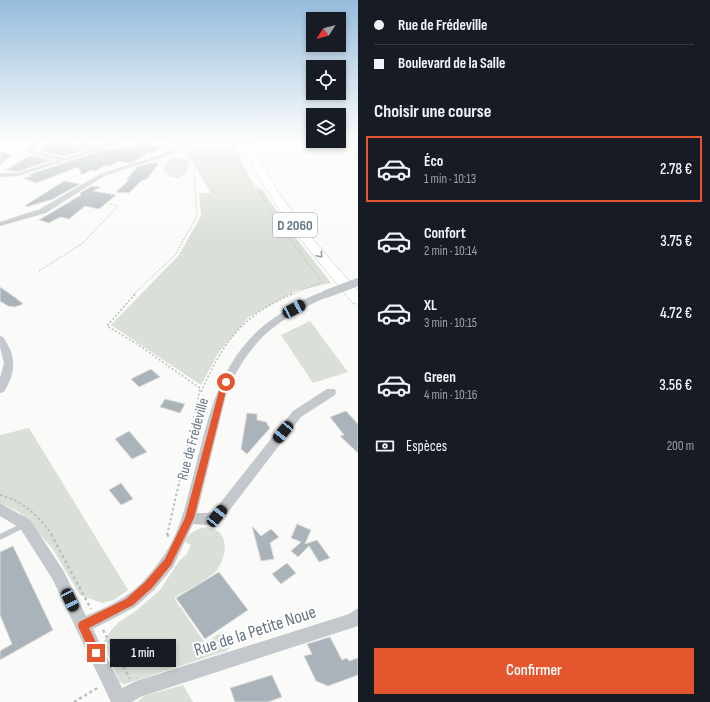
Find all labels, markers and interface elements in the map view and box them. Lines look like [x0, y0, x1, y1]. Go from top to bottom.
north arrow [306, 12, 346, 52]
map controls [306, 12, 346, 148]
text: Rue de Frédeville [398, 16, 488, 35]
text: Boulevard de la Salle [398, 54, 505, 73]
button: locate [306, 60, 346, 100]
text: Choisir une course [374, 101, 491, 122]
button: layers [306, 108, 346, 148]
icon: car [376, 151, 412, 187]
text: Éco [424, 152, 443, 171]
text: 2.78 € [660, 160, 692, 179]
text: 1 min · 10:13 [424, 171, 476, 187]
road number: D 2060 [273, 213, 317, 237]
icon: car [376, 223, 412, 259]
text: Confort [424, 224, 466, 243]
text: 3.75 € [660, 232, 692, 251]
text: 2 min · 10:14 [424, 243, 477, 259]
one-way arrow [315, 250, 322, 258]
icon: car [376, 295, 412, 331]
text: XL [424, 296, 437, 315]
car [281, 298, 307, 320]
text: 4.72 € [660, 304, 692, 323]
text: 3 min · 10:15 [424, 315, 477, 331]
icon: car [376, 367, 412, 403]
text: Green [424, 368, 456, 387]
route start [217, 373, 235, 391]
text: 3.56 € [659, 376, 692, 395]
text: 4 min · 10:16 [424, 387, 477, 403]
street label: Rue de Frédeville [173, 396, 213, 482]
car [271, 419, 295, 445]
icon: cash [374, 435, 396, 457]
text: Espèces [406, 437, 447, 456]
text: 200 m [667, 438, 694, 454]
car [205, 503, 229, 529]
car [59, 587, 81, 613]
street label: Rue de la Petite Noue [191, 601, 319, 661]
callout: 1 min [110, 639, 176, 667]
route end [87, 644, 105, 662]
text: 1 min [131, 645, 155, 661]
button: Confirmer [374, 648, 694, 694]

